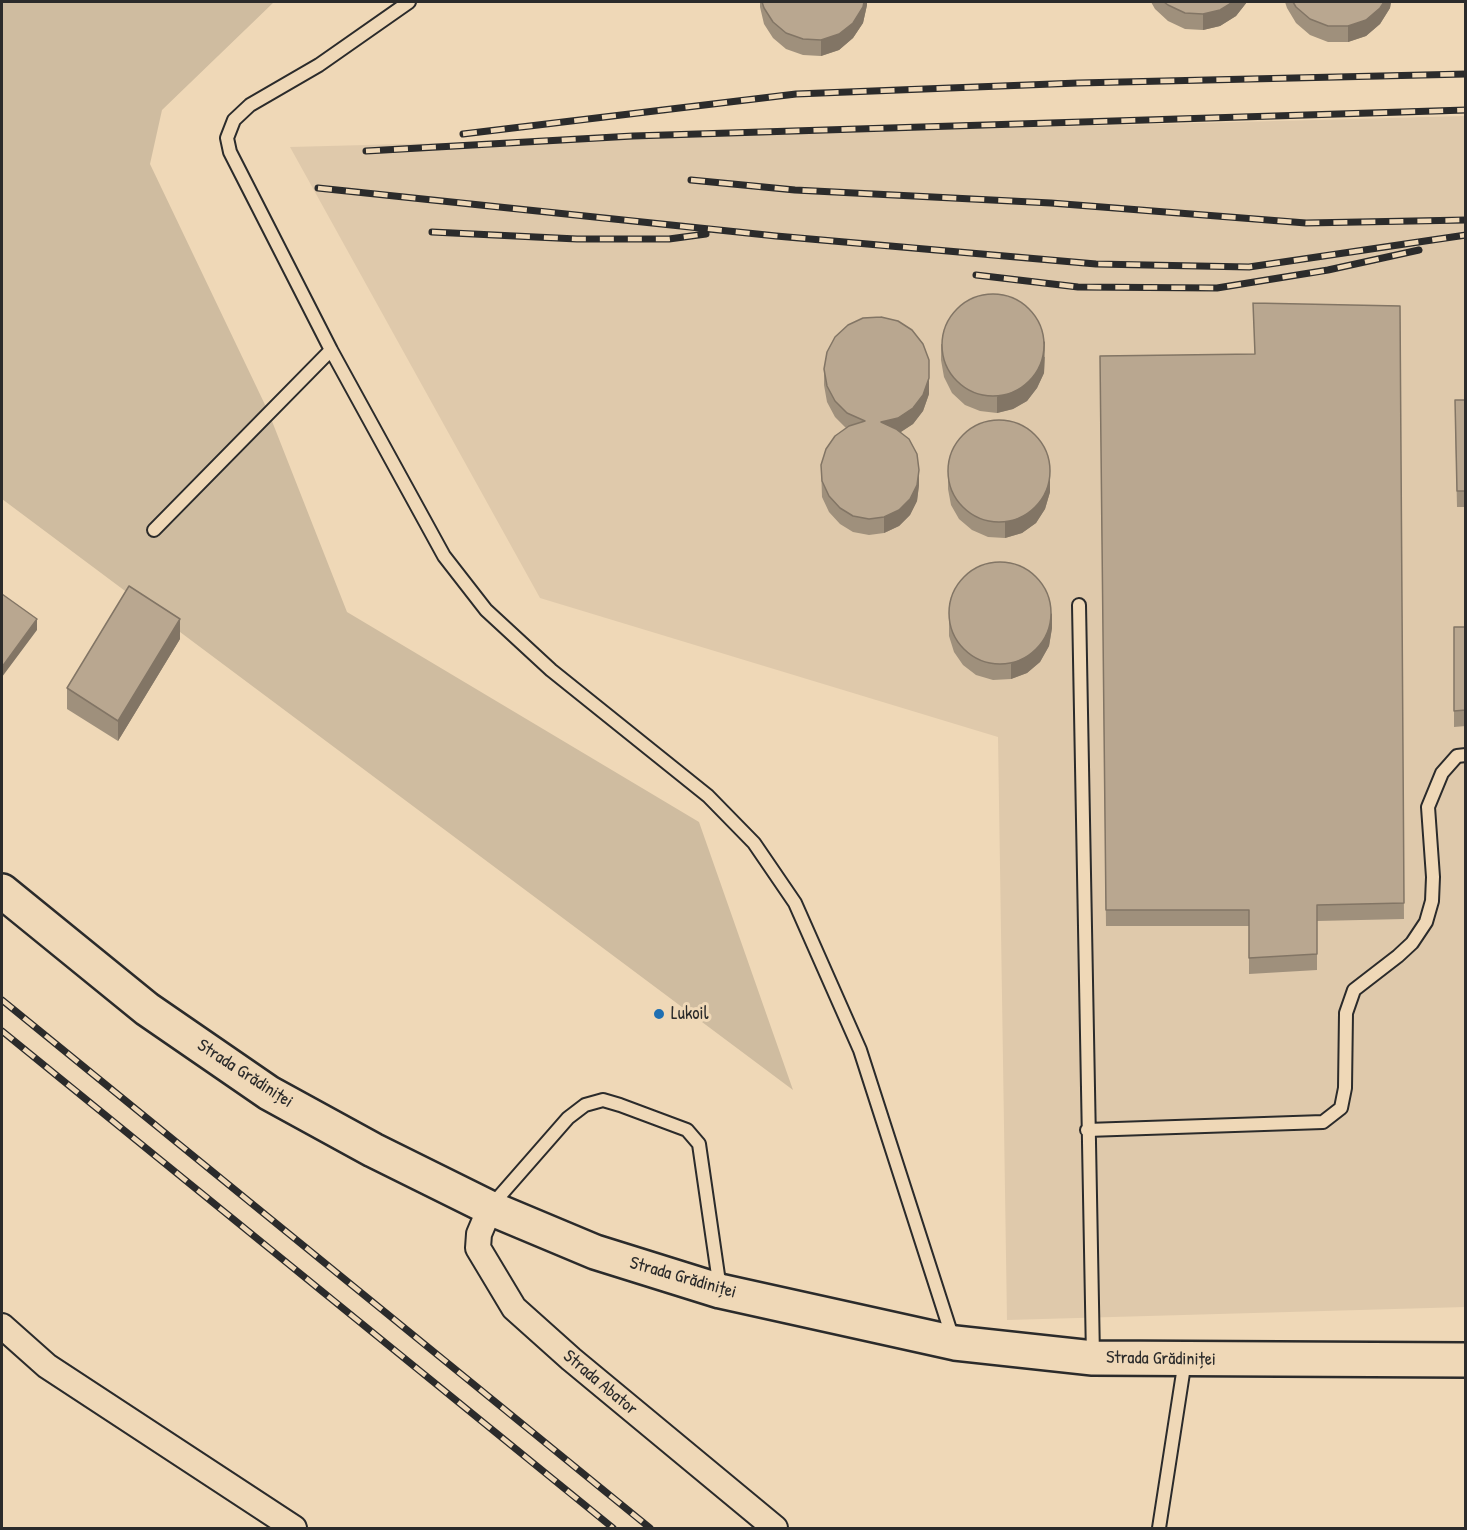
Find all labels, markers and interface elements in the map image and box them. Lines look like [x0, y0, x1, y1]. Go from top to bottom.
place label: Lukoil [671, 1003, 708, 1025]
marker: Lukoil [652, 1007, 666, 1021]
street label: Strada Grădiniței [193, 1035, 297, 1113]
street label: Strada Grădiniței [627, 1252, 739, 1304]
street label: Strada Abator [558, 1346, 642, 1420]
street label: Strada Grădiniței [1106, 1347, 1216, 1371]

